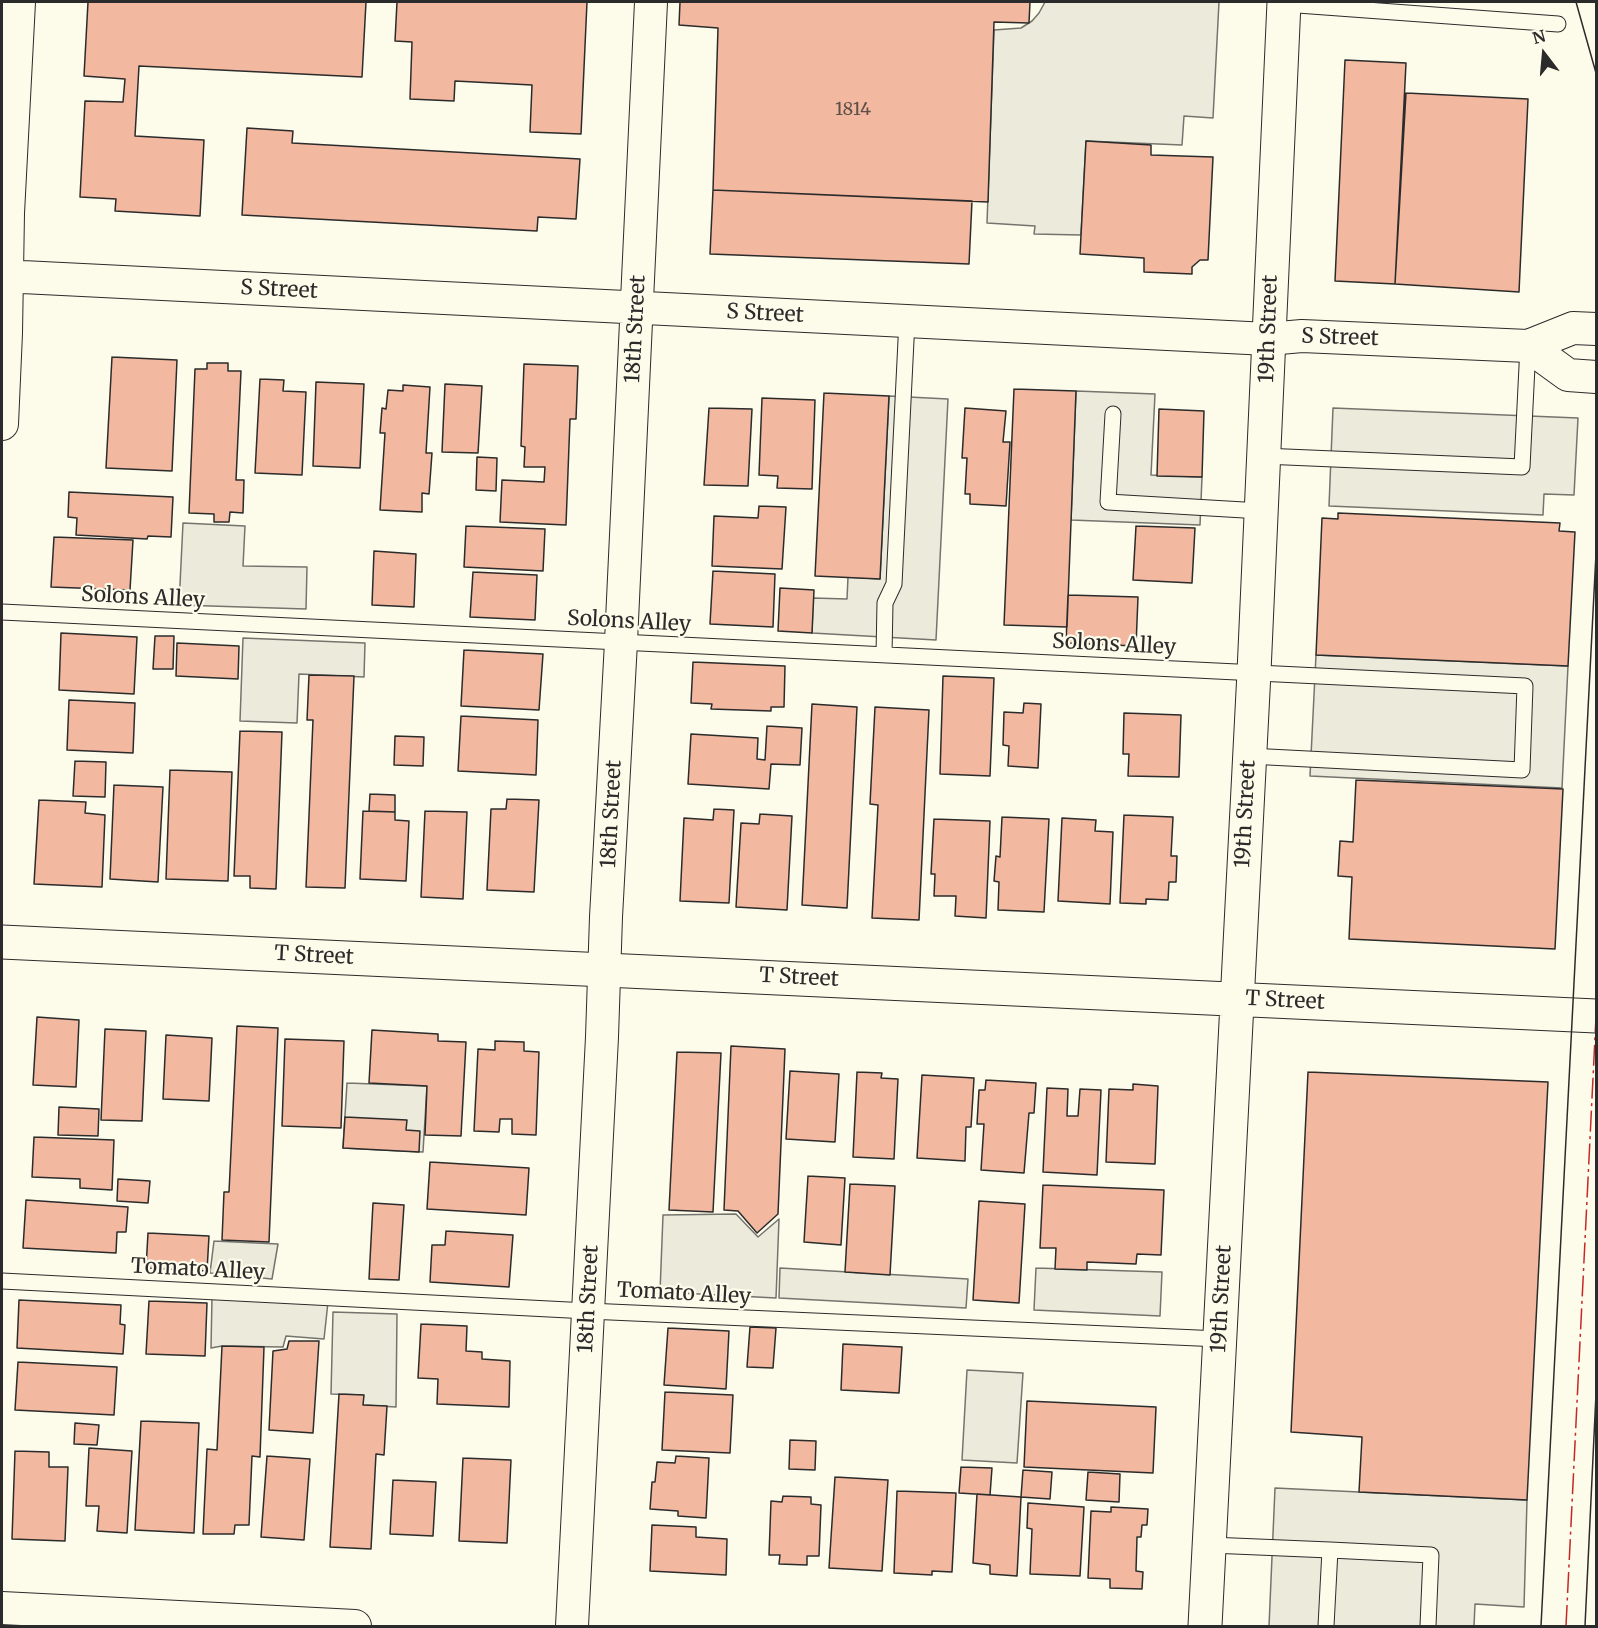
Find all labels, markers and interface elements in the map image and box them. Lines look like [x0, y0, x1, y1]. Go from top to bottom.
north arrow [1514, 24, 1574, 84]
text: N [1530, 25, 1548, 48]
house number: 1814 [835, 99, 871, 121]
street label: 18th Street [621, 274, 651, 384]
street label: 19th Street [1255, 274, 1283, 384]
street label: S Street [240, 275, 318, 305]
street label: S Street [726, 299, 804, 329]
street label: S Street [1301, 324, 1379, 352]
street label: Solons Alley [80, 582, 206, 614]
street label: Solons Alley [566, 606, 692, 638]
street label: Solons Alley [1051, 629, 1177, 661]
street label: 18th Street [597, 759, 627, 869]
street label: 19th Street [1231, 759, 1261, 869]
street label: T Street [274, 941, 354, 971]
street label: T Street [759, 963, 839, 993]
street label: T Street [1245, 986, 1325, 1016]
street label: 18th Street [574, 1244, 604, 1354]
street label: 19th Street [1207, 1244, 1237, 1354]
street label: Tomato Alley [130, 1254, 266, 1286]
street label: Tomato Alley [616, 1278, 752, 1310]

